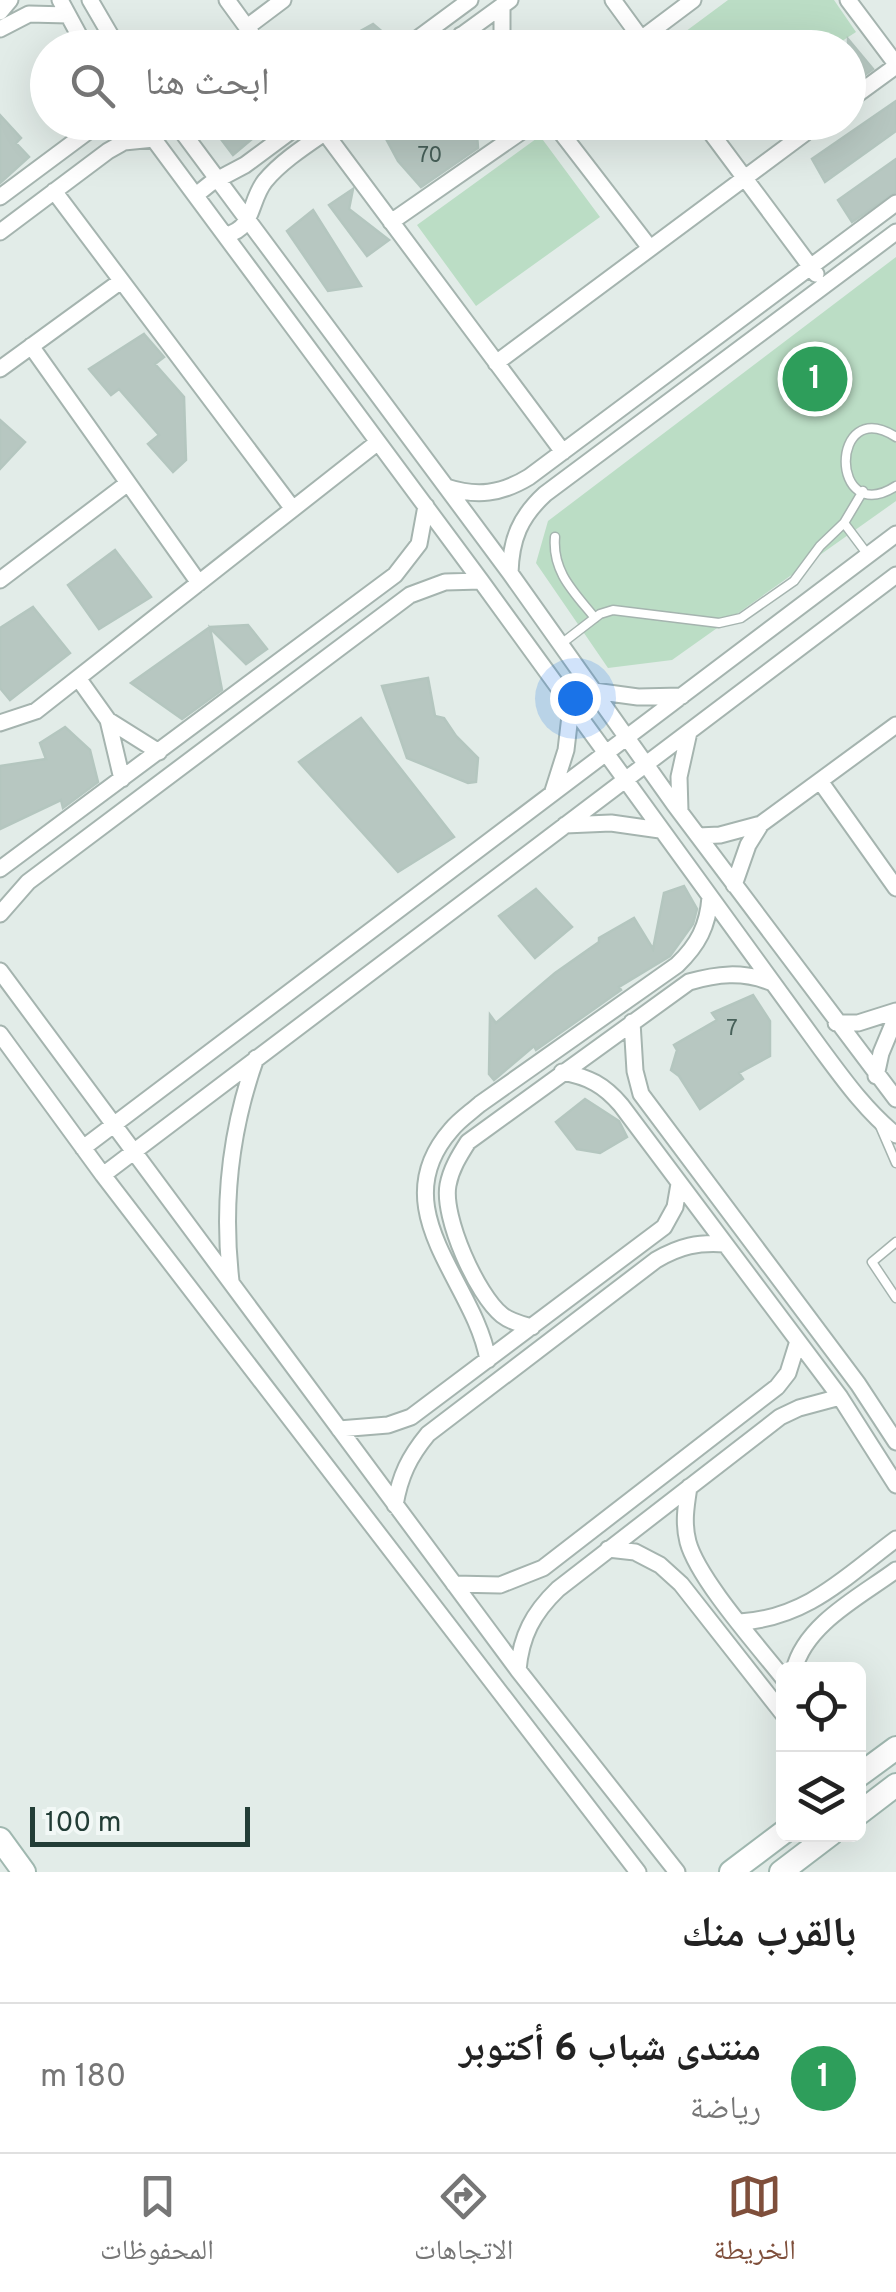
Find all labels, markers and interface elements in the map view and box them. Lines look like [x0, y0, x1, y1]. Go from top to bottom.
search box [30, 30, 866, 140]
icon: search [65, 58, 120, 113]
text: ابحث هنا [145, 60, 270, 109]
house number: 70 [418, 143, 442, 170]
pin: 1 [782, 342, 848, 416]
your location [550, 673, 601, 724]
house number: 7 [726, 1016, 738, 1043]
map controls [776, 1662, 866, 1842]
button: locate [776, 1662, 866, 1752]
button: layers [776, 1752, 866, 1842]
scale bar [30, 1802, 250, 1846]
text: 100 m [45, 1806, 121, 1842]
text: بالقرب منك [682, 1909, 856, 1962]
text: منتدى شباب 6 أكتوبر [459, 2026, 761, 2075]
text: 180 m [40, 2058, 126, 2098]
text: 1 [817, 2058, 830, 2098]
text: رياضة [690, 2090, 761, 2130]
tab: المحفوظات [100, 2169, 214, 2277]
tab: الاتجاهات [414, 2169, 513, 2277]
tab: الخريطة [714, 2169, 796, 2277]

